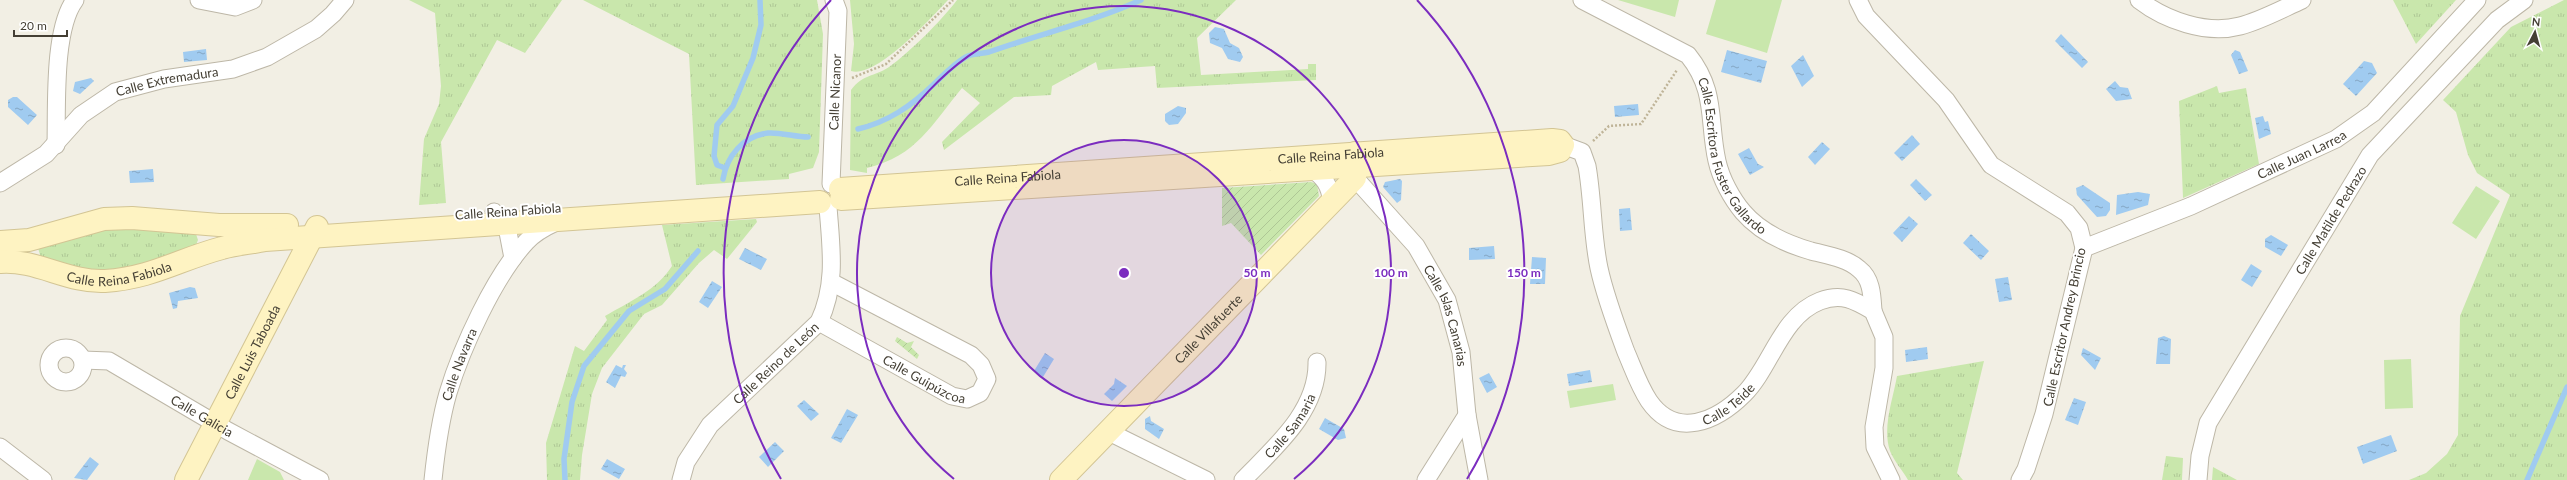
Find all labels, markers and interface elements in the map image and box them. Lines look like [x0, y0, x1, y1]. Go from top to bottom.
scale bar [14, 12, 67, 38]
north arrow [2515, 12, 2555, 52]
text: N [2531, 15, 2541, 28]
text: 20 m [20, 18, 47, 33]
street label: Calle Nicanor [825, 53, 844, 131]
street label: Calle Extremadura [114, 63, 219, 99]
street label: Calle Escritora Fuster Gallardo [1695, 75, 1770, 238]
street label: Calle Juan Larrea [2255, 126, 2349, 182]
street label: Calle Reina Fabiola [1277, 144, 1385, 167]
street label: Calle Matilde Pedrazo [2292, 163, 2370, 278]
street label: Calle Reina Fabiola [954, 166, 1061, 189]
street label: Calle Reina Fabiola [454, 199, 562, 223]
street label: Calle Escritor Andrey Brincio [2039, 246, 2089, 408]
street label: Calle Reina Fabiola [65, 258, 174, 289]
street label: Calle Islas Canarias [1420, 262, 1470, 368]
text: 50 m [1244, 265, 1270, 280]
text: 100 m [1374, 265, 1408, 280]
text: 150 m [1507, 265, 1541, 280]
centre of rings [1117, 266, 1131, 280]
street label: Calle Villafuerte [1171, 291, 1246, 367]
street label: Calle Luis Taboada [221, 302, 283, 402]
street label: Calle Reino de León [729, 319, 822, 407]
street label: Calle Navarra [438, 326, 480, 402]
street label: Calle Guipúzcoa [880, 351, 967, 407]
street label: Calle Teide [1700, 380, 1758, 428]
street label: Calle Galicia [168, 391, 236, 440]
street label: Calle Samaria [1261, 391, 1319, 462]

